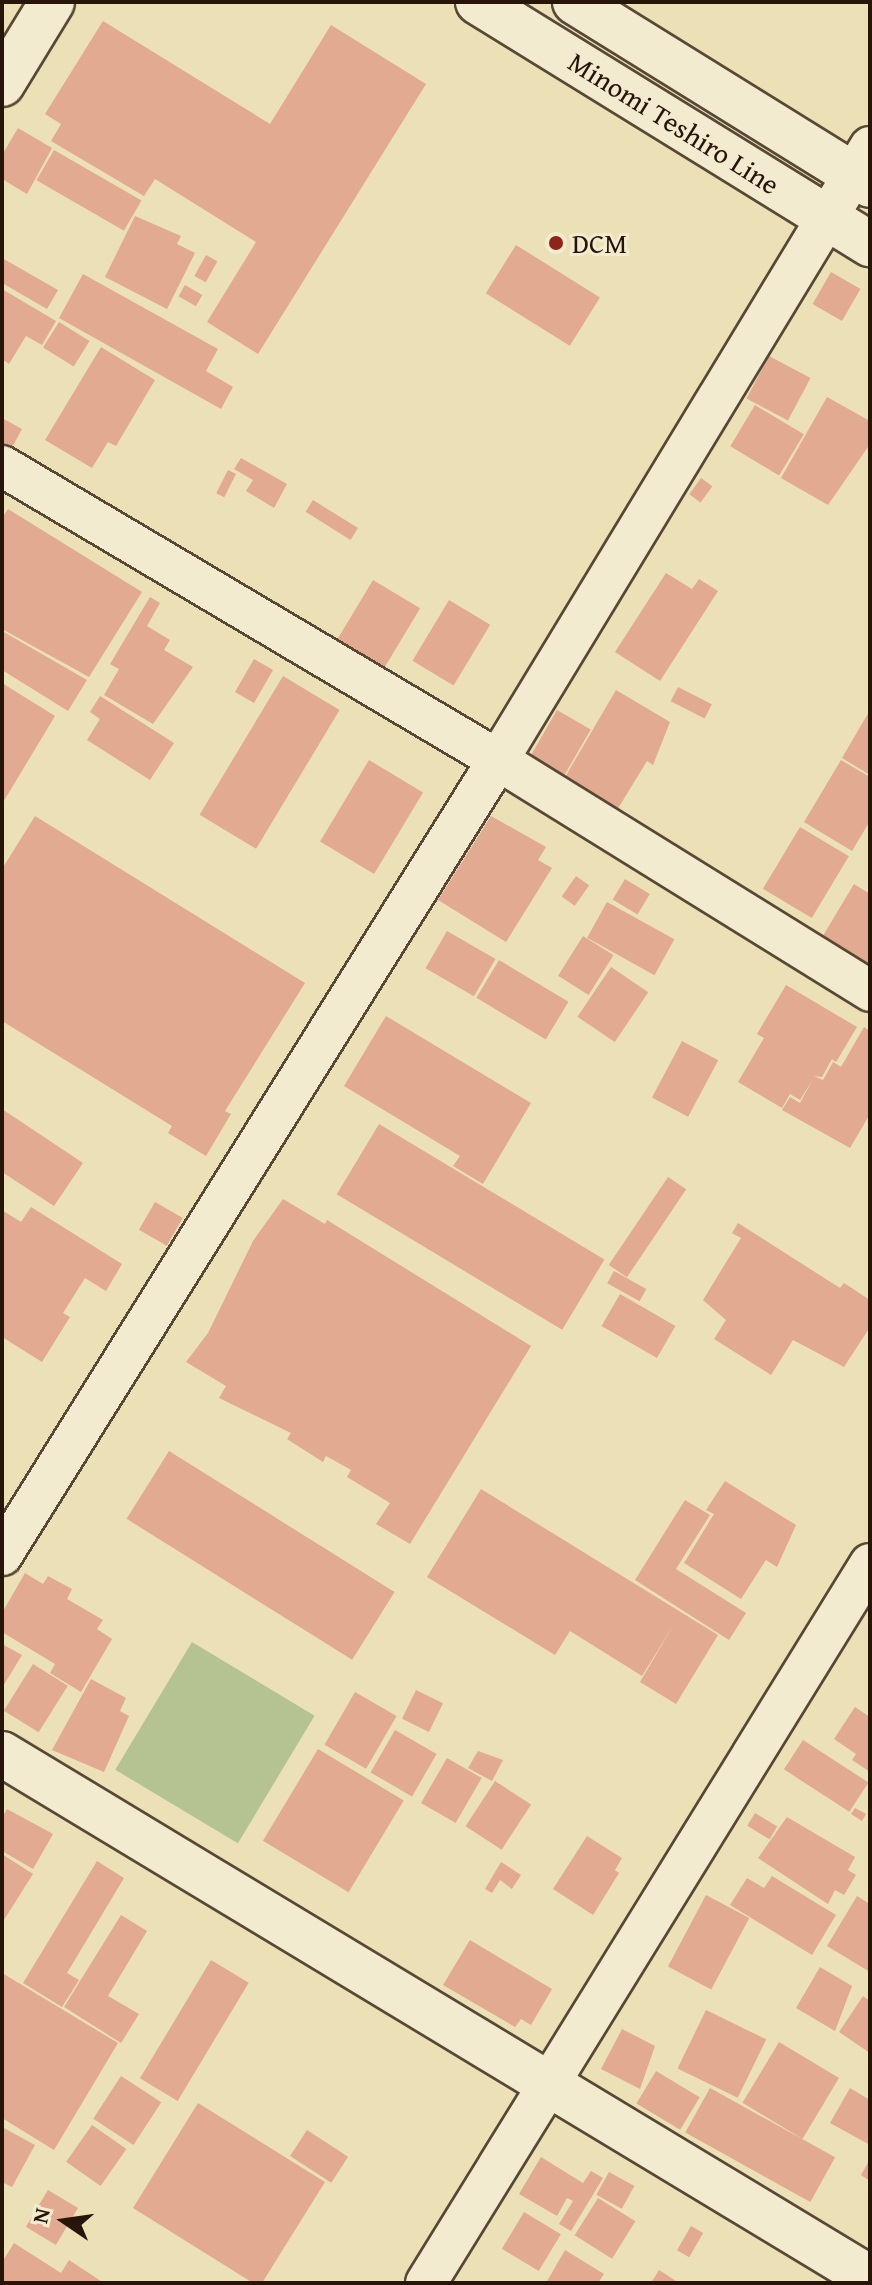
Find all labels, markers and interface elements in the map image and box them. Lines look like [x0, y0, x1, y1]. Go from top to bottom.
street label: Minomi Teshiro Line [562, 45, 786, 201]
place label: DCM [572, 226, 627, 260]
marker: DCM [547, 234, 565, 252]
north arrow [24, 2181, 104, 2261]
text: N [23, 2205, 58, 2226]

